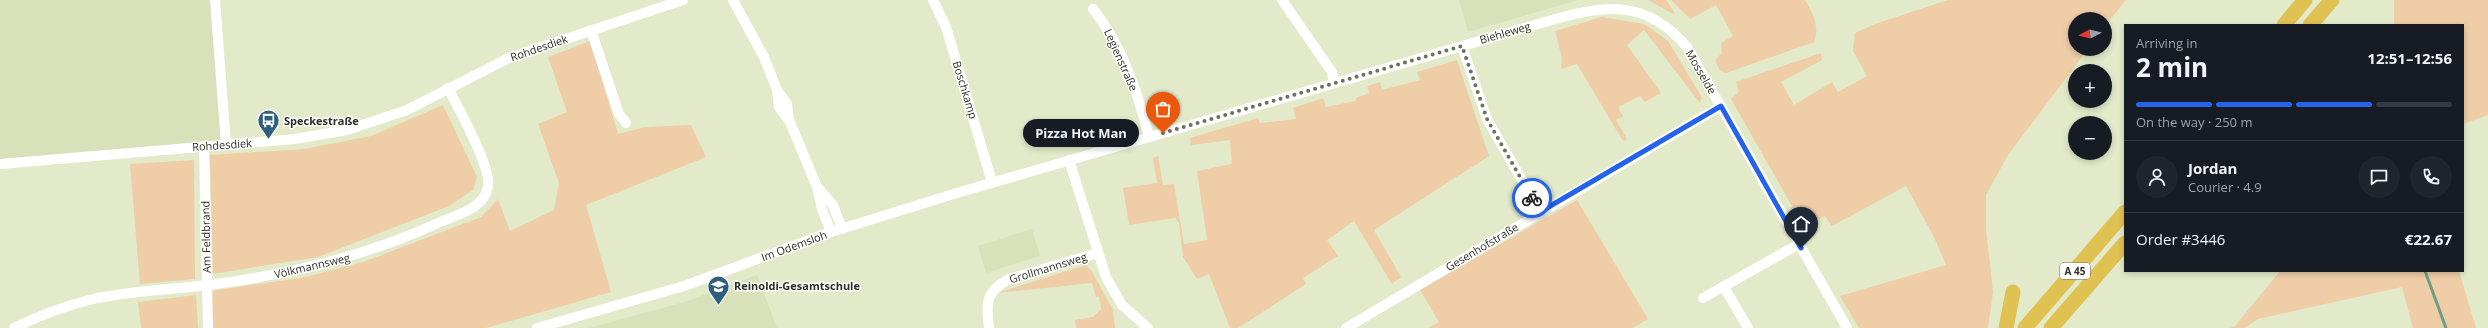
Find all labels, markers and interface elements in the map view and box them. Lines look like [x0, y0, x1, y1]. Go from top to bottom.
north arrow [2068, 12, 2112, 56]
map controls [2068, 12, 2112, 160]
street label: Biehleweg [1478, 18, 1532, 47]
street label: Legienstraße [1101, 26, 1142, 93]
street label: Rohdesdiek [508, 31, 570, 64]
text: Arriving in [2136, 34, 2198, 52]
street label: Mosselde [1683, 47, 1720, 97]
text: 12:51–12:56 [2367, 48, 2452, 68]
text: 2 min [2136, 49, 2208, 85]
street label: Boschkamp [950, 59, 981, 121]
button: + [2068, 64, 2112, 108]
pin [1146, 92, 1180, 133]
icon: bag [1152, 98, 1174, 120]
bus stop icon: Speckestraße [255, 108, 281, 141]
place label: Speckestraße [284, 113, 359, 128]
text: On the way · 250 m [2136, 113, 2252, 131]
button: − [2068, 116, 2112, 160]
callout: Pizza Hot Man [1023, 119, 1139, 147]
text: Pizza Hot Man [1035, 124, 1127, 142]
street label: Rohdesdiek [192, 135, 253, 154]
button: person [2136, 156, 2178, 198]
button: chat [2358, 156, 2400, 198]
button: phone [2410, 156, 2452, 198]
text: Jordan [2188, 158, 2237, 178]
courier [1512, 178, 1552, 218]
text: Courier · 4.9 [2188, 178, 2262, 196]
icon: bike [1521, 187, 1543, 209]
street label: Am Feldbrand [197, 201, 214, 273]
pin [1784, 207, 1818, 248]
icon: home [1790, 213, 1812, 235]
street label: Gesenhofstraße [1443, 219, 1521, 274]
street label: Im Odemsloh [759, 227, 829, 264]
text: Order #3446 [2136, 229, 2225, 249]
text: €22.67 [2405, 229, 2452, 249]
street label: Völkmannsweg [272, 249, 351, 282]
street label: Grollmannsweg [1007, 249, 1088, 286]
road number: A 45 [2060, 263, 2090, 279]
school or university icon: Reinoldi-Gesamtschule [706, 273, 732, 306]
place label: Reinoldi-Gesamtschule [734, 278, 860, 293]

